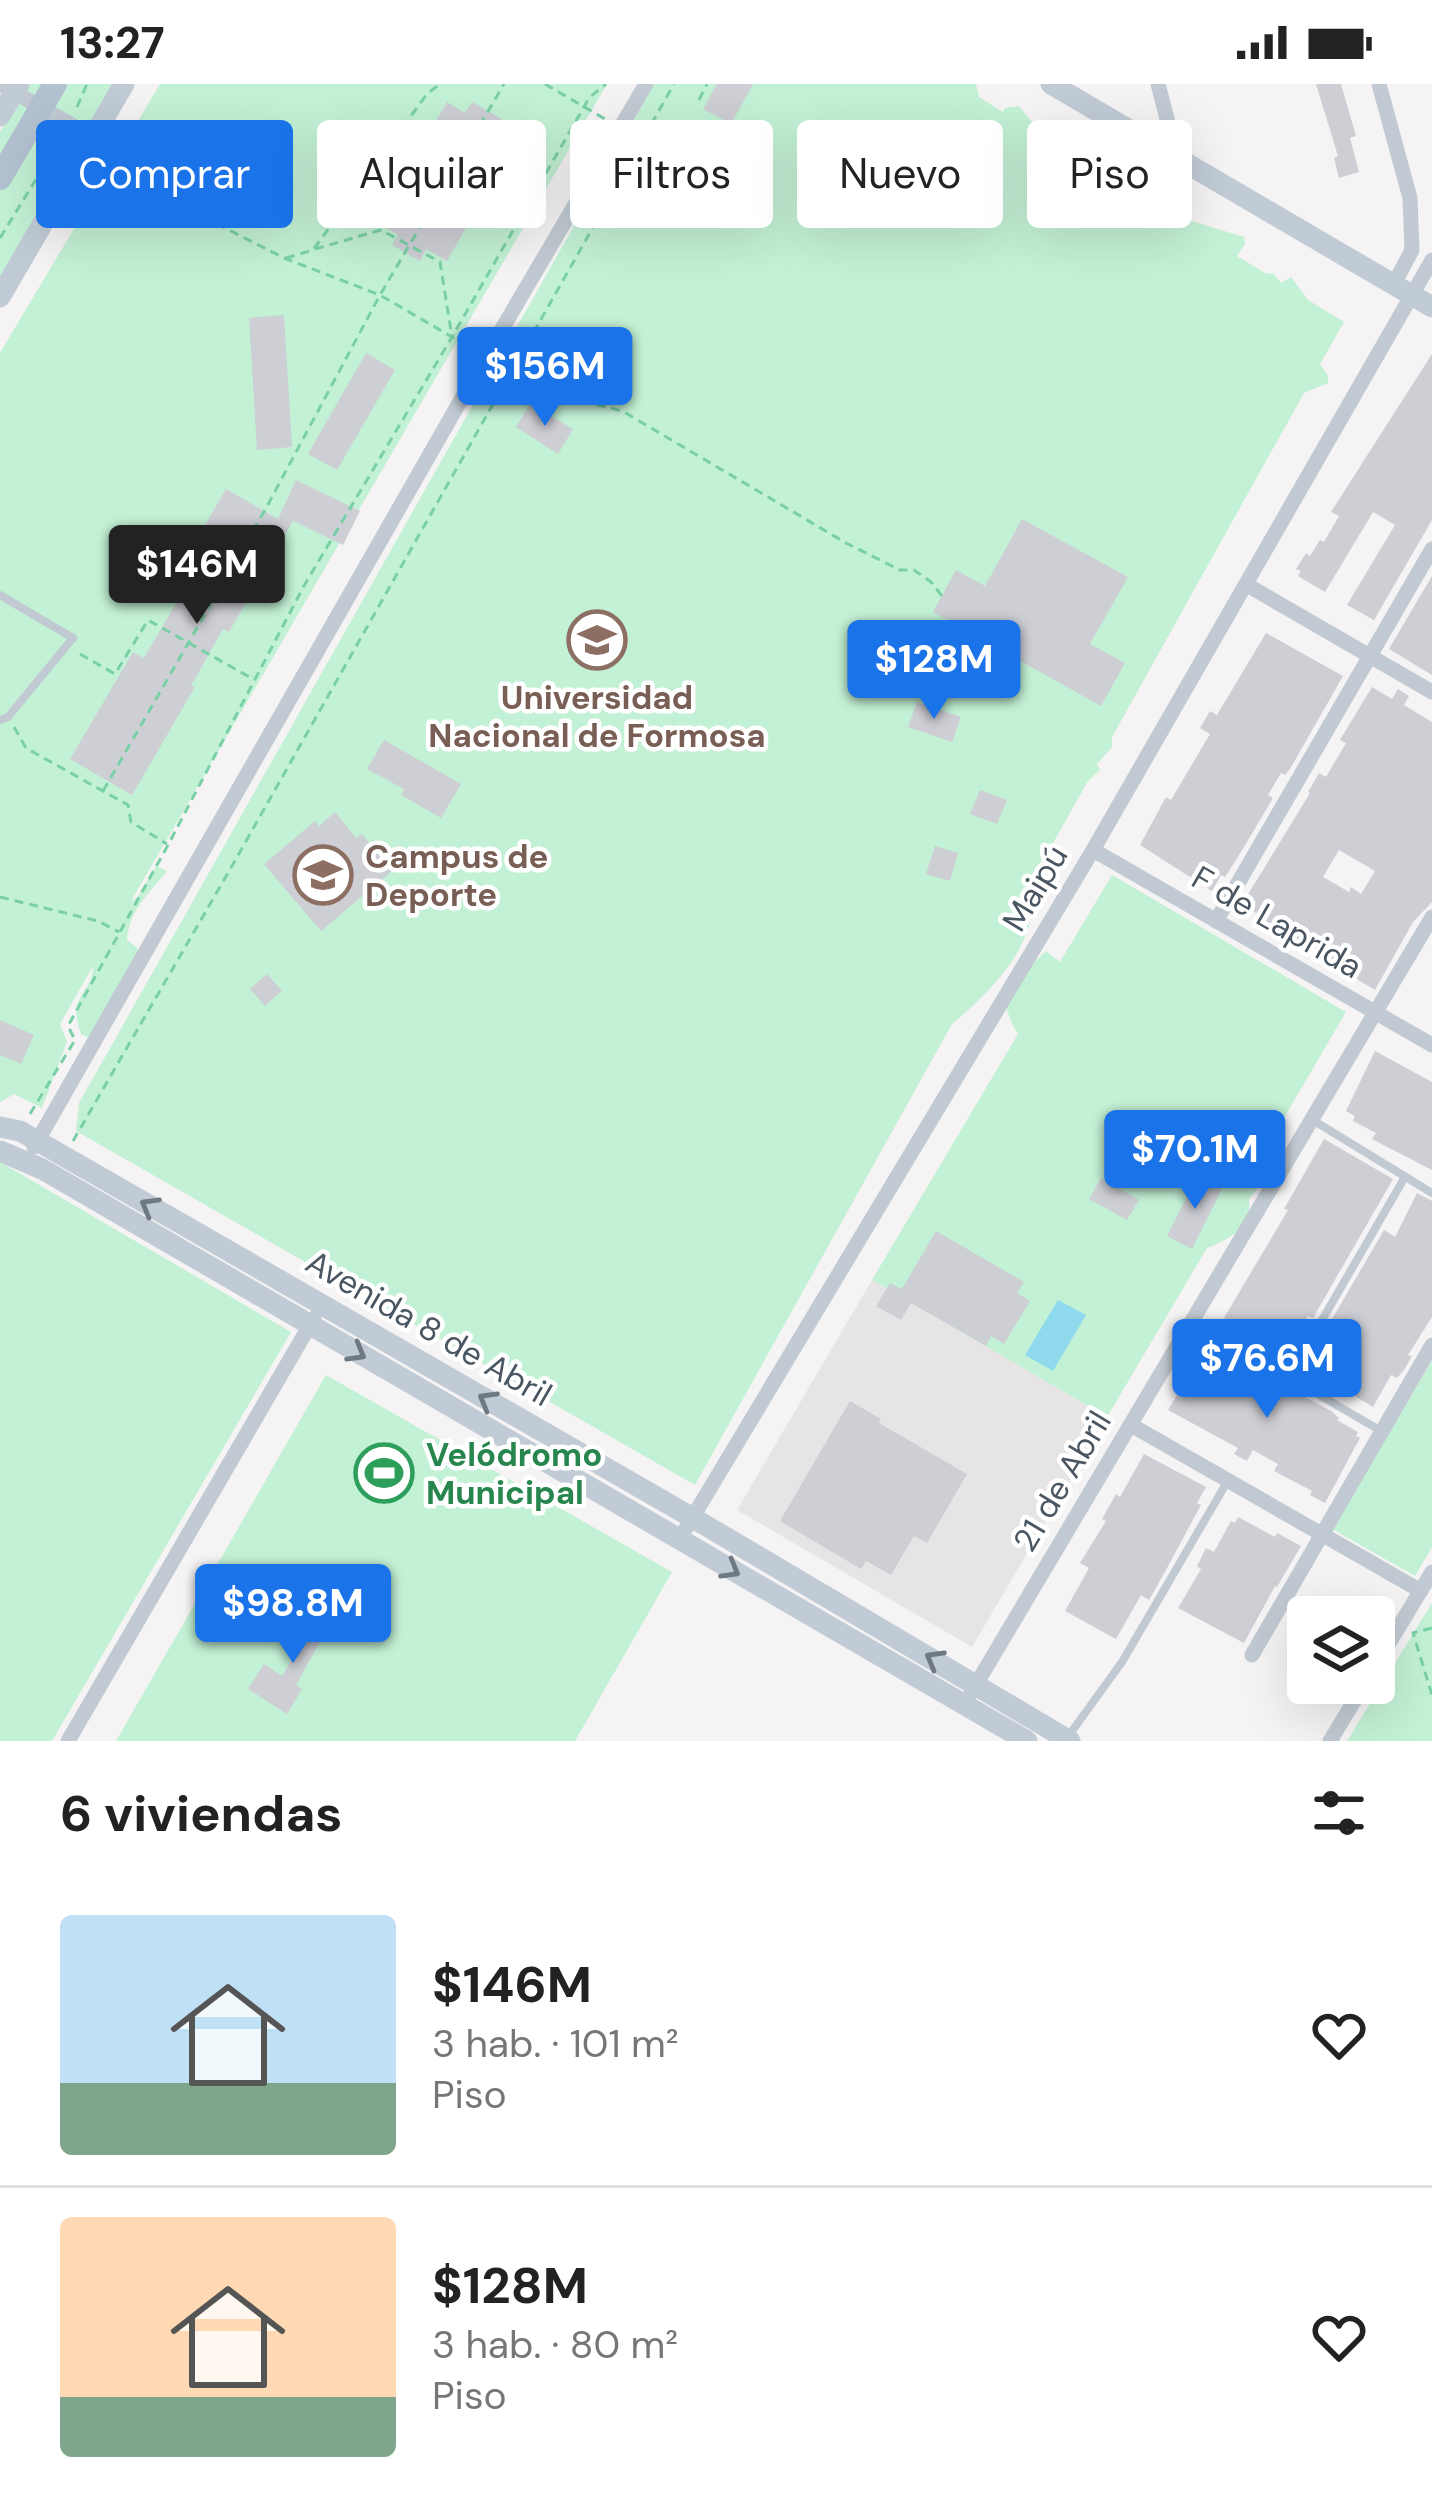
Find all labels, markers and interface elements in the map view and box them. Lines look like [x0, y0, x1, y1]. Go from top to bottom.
text: 13:27 [60, 13, 165, 72]
chip: Comprar [36, 120, 293, 228]
chip: Alquilar [317, 120, 546, 228]
chip: Filtros [570, 120, 773, 228]
chip: Nuevo [797, 120, 1003, 228]
chip: Piso [1027, 120, 1192, 228]
pin: $156M [461, 327, 629, 429]
text: $156M [484, 340, 606, 391]
pin: $146M [113, 525, 281, 627]
text: $146M [136, 538, 258, 589]
school or university icon: Universidad Nacional de Formosa [566, 609, 628, 671]
pin: $128M [850, 620, 1018, 722]
text: $128M [874, 633, 994, 684]
place label: Universidad Nacional de Formosa [428, 676, 766, 757]
place label: Campus de Deporte [365, 835, 548, 916]
street label: Maipú [993, 837, 1077, 939]
school or university icon: Campus de Deporte [292, 844, 354, 906]
street label: F de Laprida [1184, 856, 1370, 988]
pin: $70.1M [1097, 1110, 1293, 1212]
text: $70.1M [1131, 1123, 1259, 1174]
one-way arrow [141, 1197, 162, 1220]
street label: Avenida 8 de Abril [298, 1240, 560, 1416]
pin: $76.6M [1169, 1319, 1365, 1421]
text: $76.6M [1199, 1332, 1335, 1383]
one-way arrow [344, 1339, 366, 1361]
one-way arrow [479, 1392, 500, 1415]
street label: 21 de Abril [1003, 1403, 1121, 1559]
place label: Velódromo Municipal [426, 1433, 602, 1514]
sports icon: Velódromo Municipal [353, 1442, 415, 1504]
one-way arrow [718, 1556, 740, 1579]
pin: $98.8M [195, 1564, 391, 1666]
text: $98.8M [222, 1577, 364, 1628]
map controls [1287, 1596, 1395, 1704]
button: layers [1287, 1596, 1395, 1704]
one-way arrow [925, 1651, 947, 1673]
text: 6 viviendas [60, 1780, 343, 1847]
icon: filters [1306, 1780, 1372, 1846]
text: $146M [432, 1951, 592, 2018]
icon: home [156, 1963, 300, 2107]
icon: heart [1306, 2002, 1372, 2068]
text: 3 hab. · 101 m² [432, 2018, 679, 2069]
text: Piso [432, 2069, 507, 2120]
text: $128M [432, 2252, 588, 2319]
icon: home [156, 2265, 300, 2409]
icon: heart [1306, 2304, 1372, 2370]
text: 3 hab. · 80 m² [432, 2319, 678, 2370]
text: Piso [432, 2370, 507, 2421]

